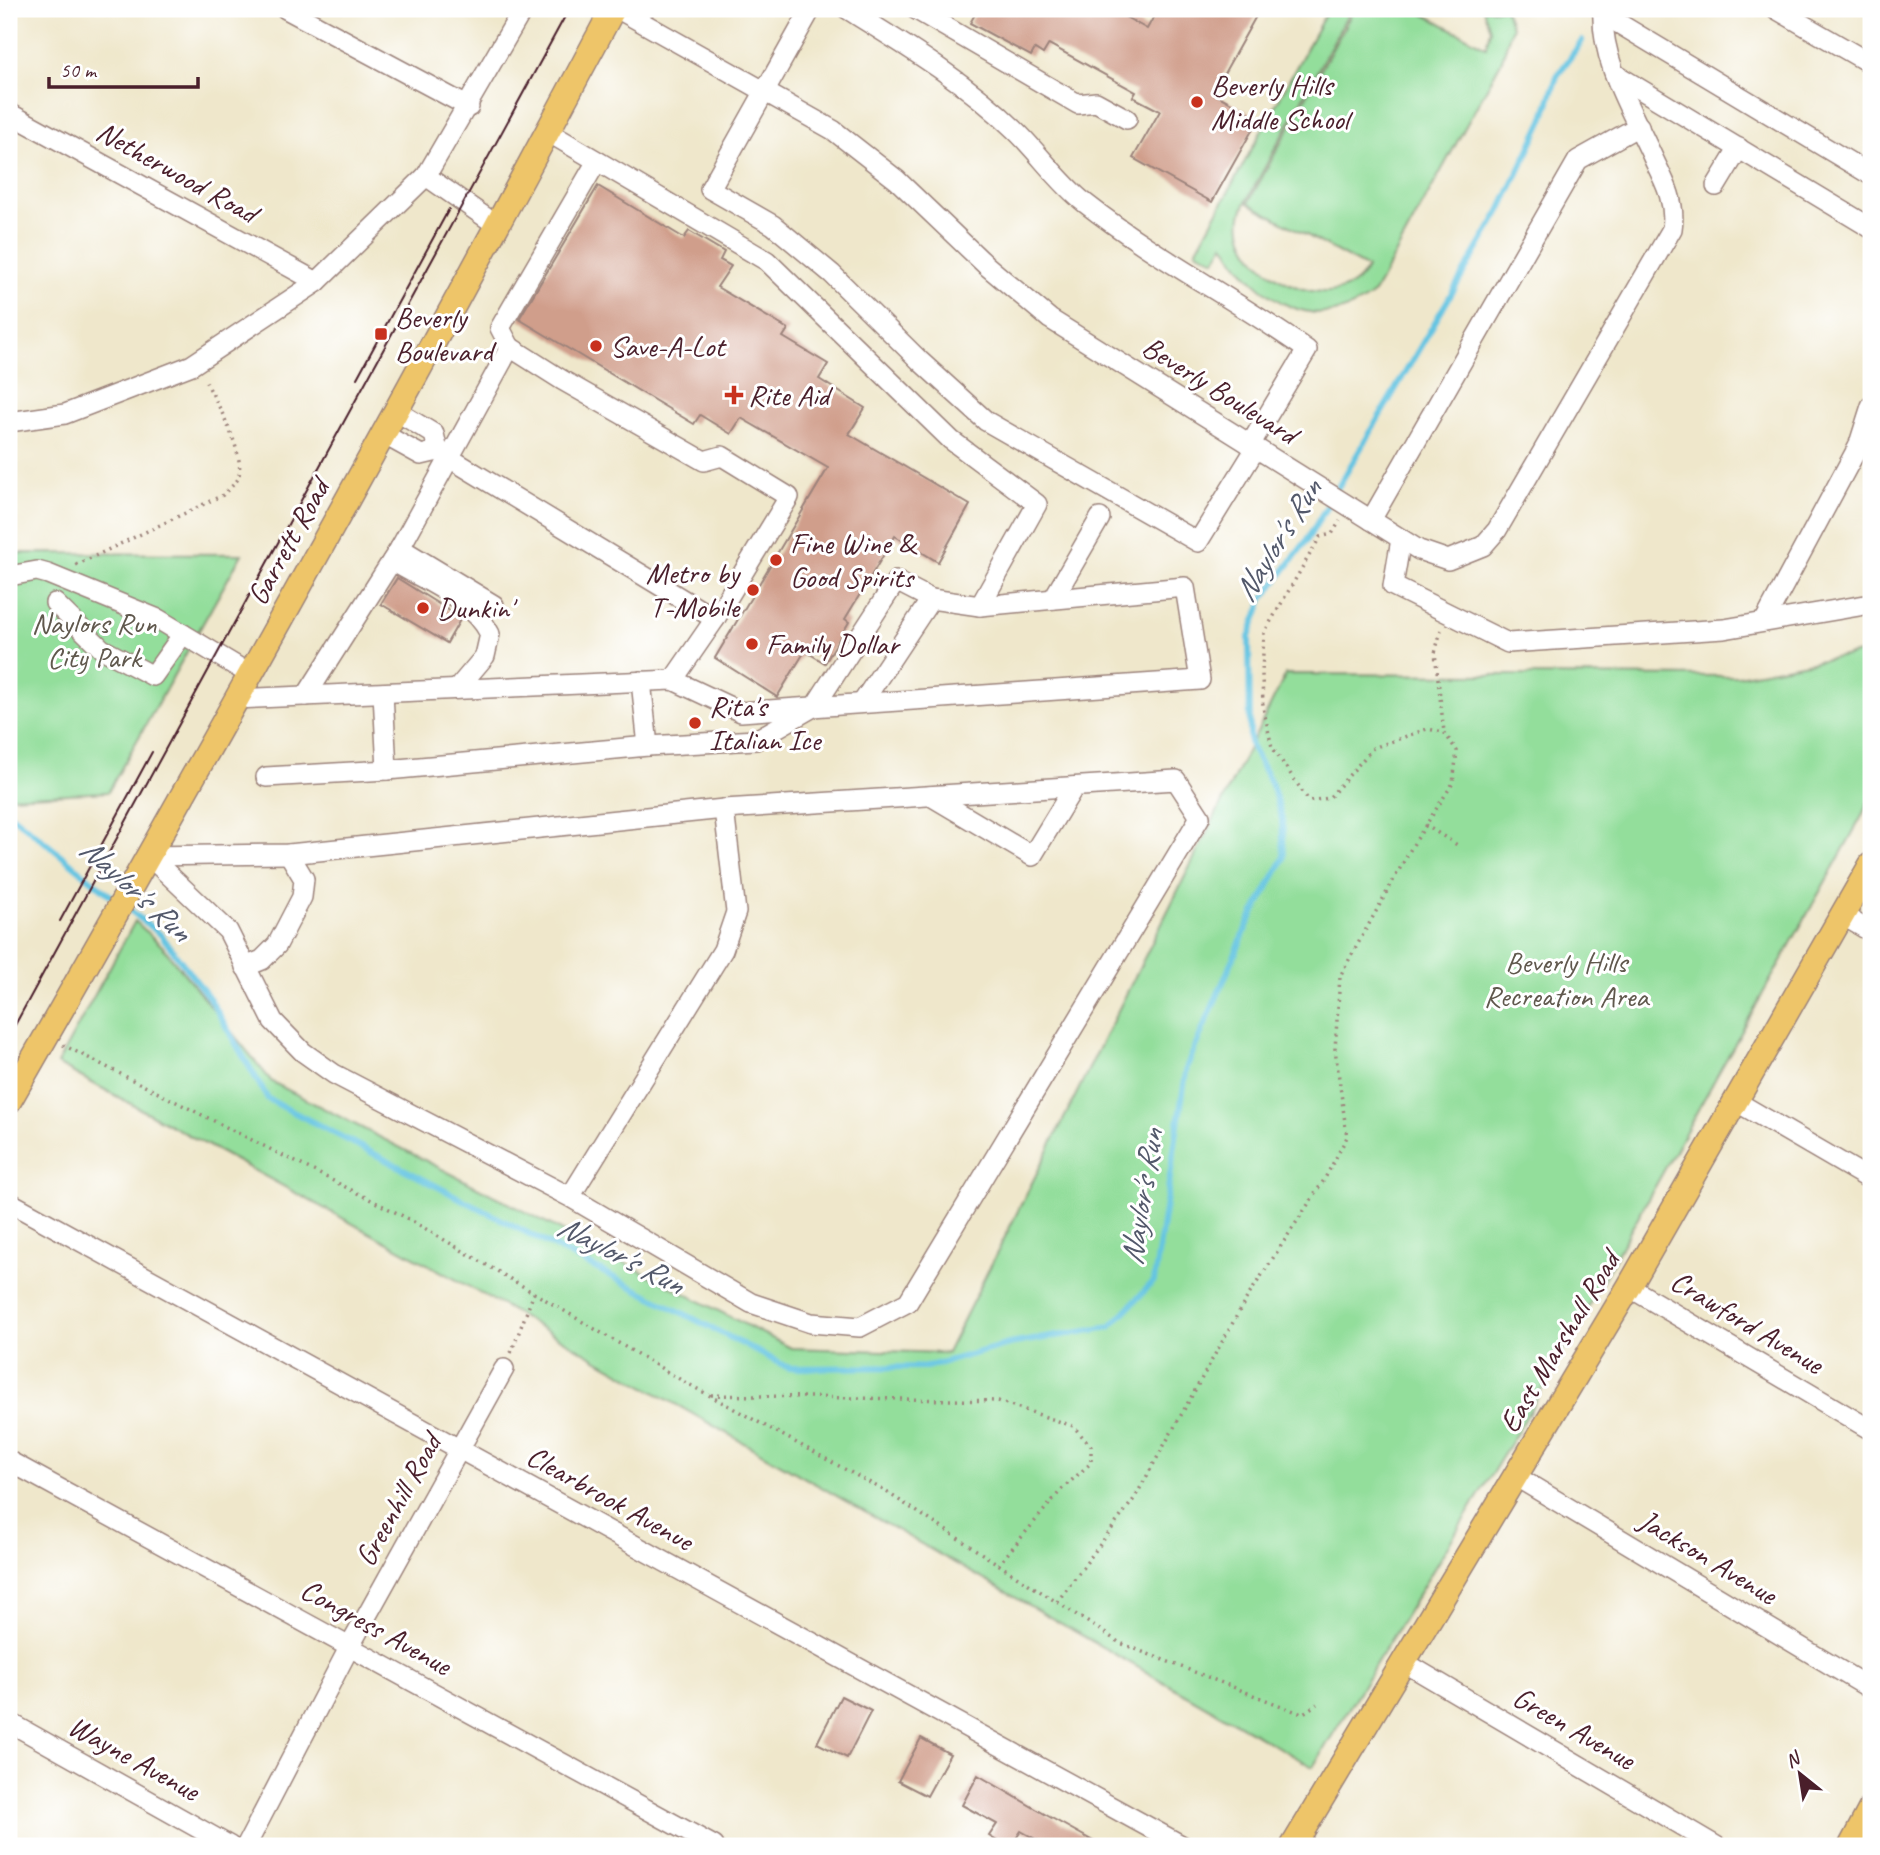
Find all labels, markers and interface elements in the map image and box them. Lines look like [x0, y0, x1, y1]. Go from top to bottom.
scale bar [49, 46, 198, 90]
text: 50 m [60, 57, 98, 83]
place label: Beverly Hills Middle School [1211, 66, 1354, 138]
marker: Beverly Hills Middle School [1189, 94, 1205, 110]
street label: Netherwood Road [90, 112, 268, 234]
place label: Beverly Boulevard [395, 298, 497, 370]
marker: Beverly Boulevard [373, 326, 389, 342]
place label: Save-A-Lot [610, 327, 727, 365]
street label: Beverly Boulevard [1136, 327, 1308, 455]
marker: Save-A-Lot [588, 338, 604, 354]
place label: Rite Aid [748, 376, 833, 414]
marker: Rite Aid [726, 387, 742, 403]
street label: Garrett Road [238, 469, 340, 611]
water label: Naylor's Run [1224, 469, 1332, 609]
place label: Fine Wine & Good Spirits [790, 524, 918, 596]
marker: Fine Wine & Good Spirits [768, 552, 784, 568]
place label: Metro by T-Mobile [646, 554, 742, 626]
marker: Metro by T-Mobile [745, 582, 761, 598]
place label: Dunkin' [437, 589, 518, 627]
marker: Dunkin' [415, 600, 431, 616]
park label: Naylors Run City Park [32, 604, 157, 676]
place label: Family Dollar [766, 625, 901, 663]
marker: Family Dollar [744, 636, 760, 652]
place label: Rita's Italian Ice [709, 687, 822, 759]
marker: Rita's Italian Ice [687, 715, 703, 731]
water label: Naylor's Run [71, 828, 202, 952]
park label: Beverly Hills Recreation Area [1484, 943, 1650, 1015]
water label: Naylor's Run [1111, 1124, 1173, 1268]
water label: Naylor's Run [551, 1205, 693, 1305]
street label: East Marshall Road [1490, 1241, 1630, 1439]
street label: Crawford Avenue [1664, 1262, 1832, 1384]
street label: Greenhill Road [346, 1424, 452, 1573]
street label: Clearbrook Avenue [520, 1437, 702, 1560]
street label: Jackson Avenue [1630, 1500, 1786, 1614]
street label: Congress Avenue [294, 1570, 460, 1685]
street label: Green Avenue [1506, 1678, 1644, 1779]
street label: Wayne Avenue [62, 1707, 208, 1811]
north arrow [1764, 1740, 1834, 1810]
text: N [1781, 1745, 1806, 1773]

